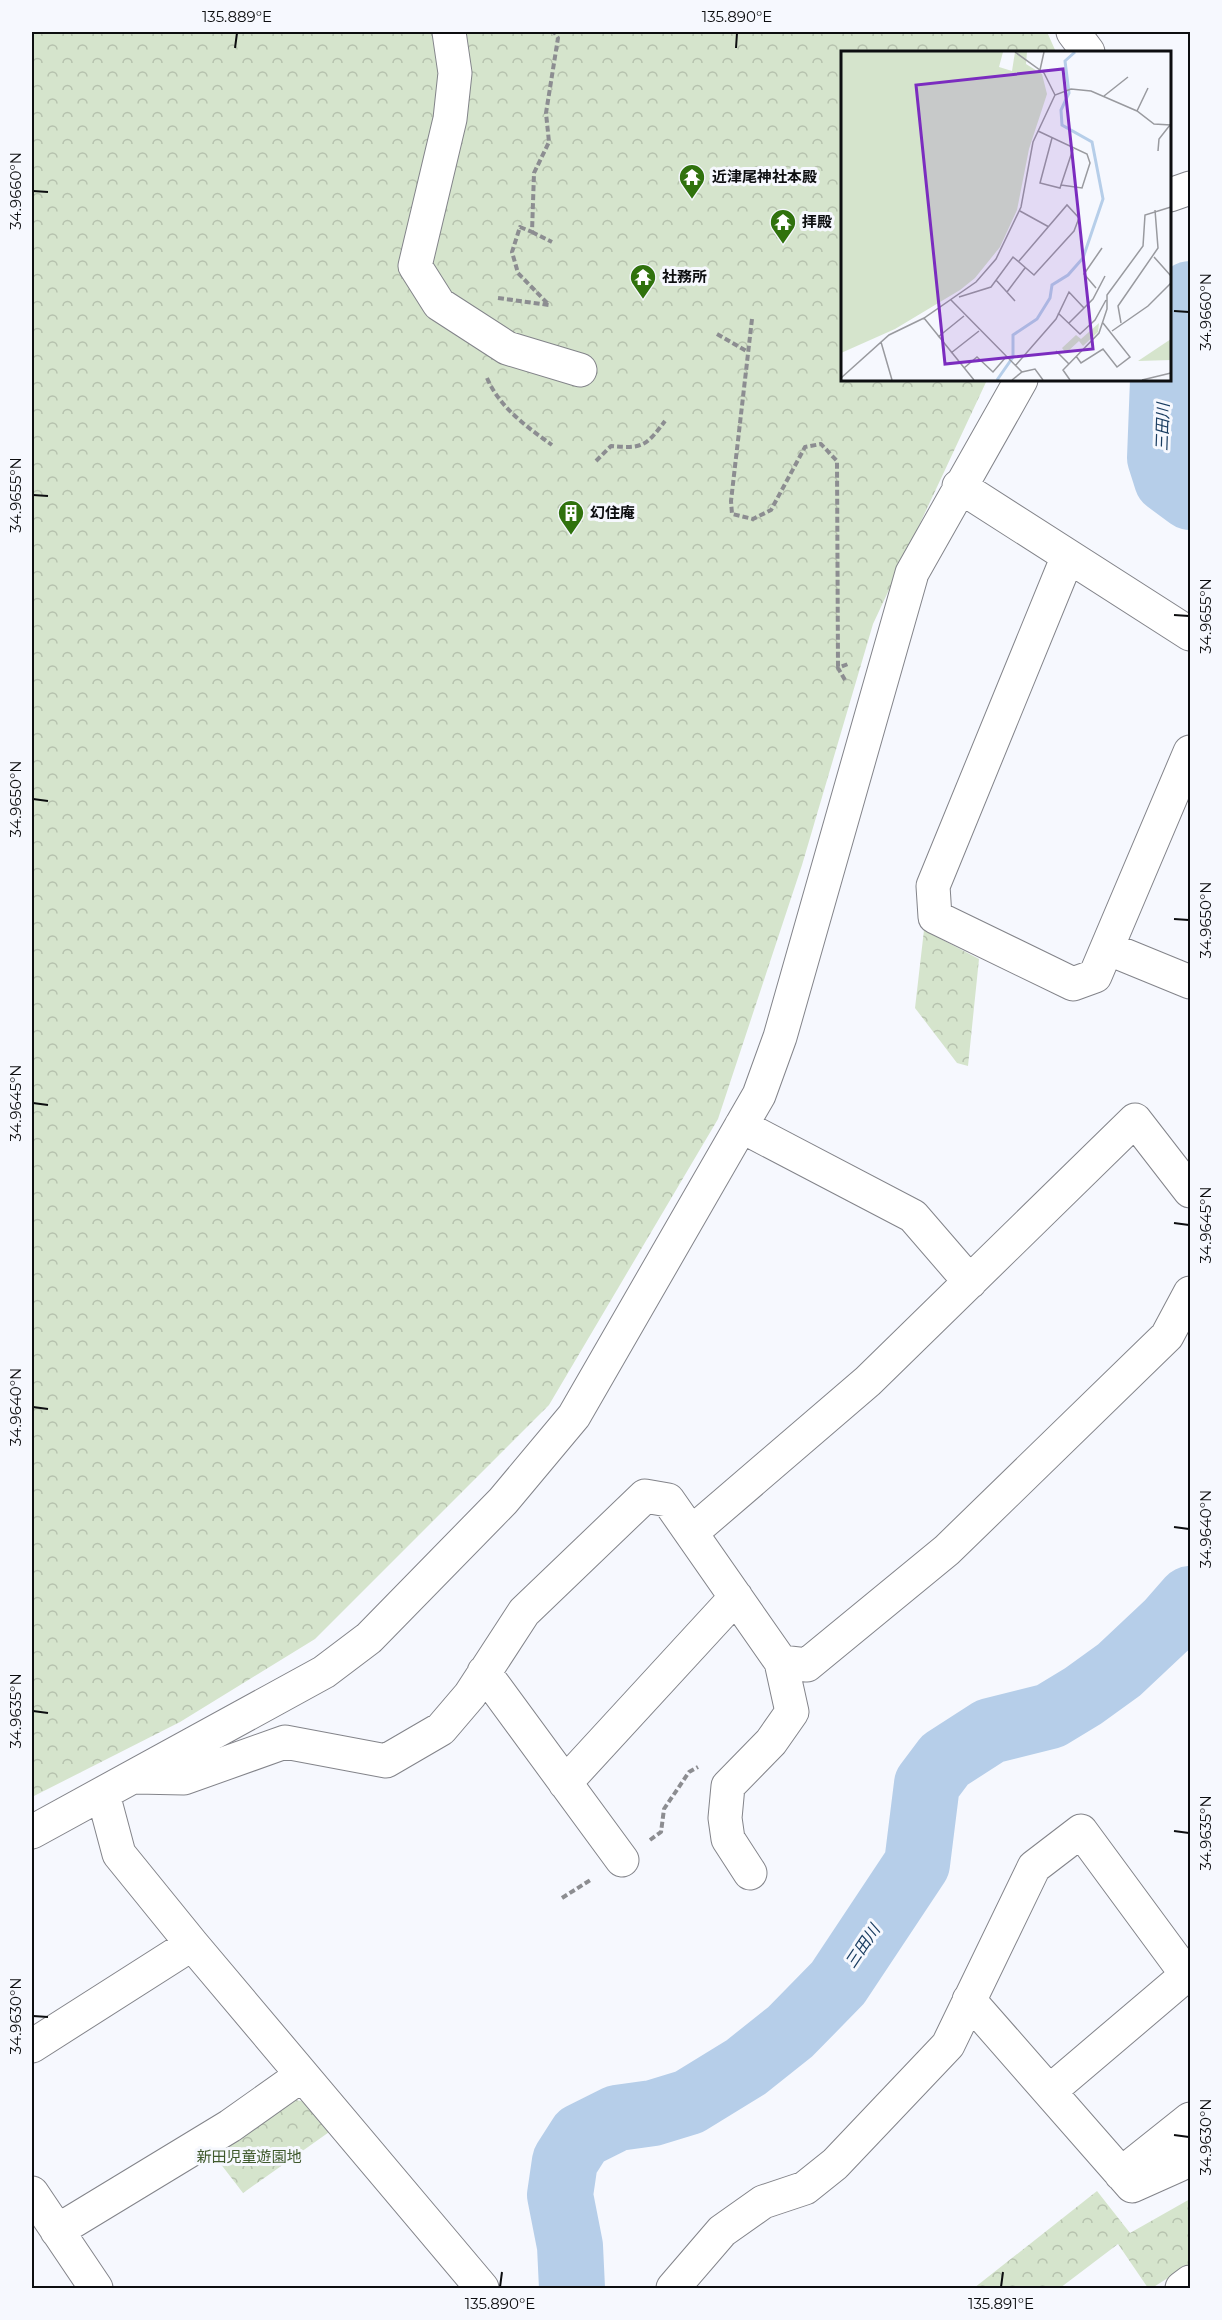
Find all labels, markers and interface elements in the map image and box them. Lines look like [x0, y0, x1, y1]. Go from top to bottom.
text: 135.889°E [202, 7, 272, 26]
text: 135.890°E [702, 7, 772, 26]
inset map [841, 51, 1171, 381]
text: 34.9660°N [6, 152, 25, 230]
temple icon: 近津尾神社本殿 [677, 162, 707, 200]
place label: 近津尾神社本殿 [712, 167, 817, 186]
temple icon: 拝殿 [768, 207, 798, 245]
place label: 拝殿 [802, 212, 832, 231]
temple icon: 社務所 [628, 262, 658, 300]
place label: 社務所 [662, 267, 707, 286]
text: 34.9660°N [1196, 273, 1215, 351]
water label: 三田川 [1152, 401, 1173, 451]
text: 34.9655°N [6, 457, 25, 533]
building icon: 幻住庵 [556, 498, 586, 536]
place label: 幻住庵 [590, 503, 635, 522]
text: 34.9655°N [1196, 578, 1215, 654]
text: 34.9650°N [6, 760, 25, 838]
text: 34.9650°N [1196, 881, 1215, 959]
text: 34.9645°N [6, 1065, 25, 1141]
text: 34.9645°N [1196, 1187, 1215, 1263]
text: 34.9640°N [6, 1368, 25, 1446]
text: 34.9640°N [1196, 1490, 1215, 1568]
text: 34.9635°N [6, 1673, 25, 1749]
text: 34.9635°N [1196, 1795, 1215, 1871]
water label: 三田川 [841, 1919, 885, 1971]
text: 34.9630°N [6, 1977, 25, 2055]
text: 34.9630°N [1196, 2098, 1215, 2176]
park label: 新田児童遊園地 [196, 2147, 302, 2166]
text: 135.890°E [465, 2294, 535, 2313]
text: 135.891°E [968, 2294, 1034, 2313]

